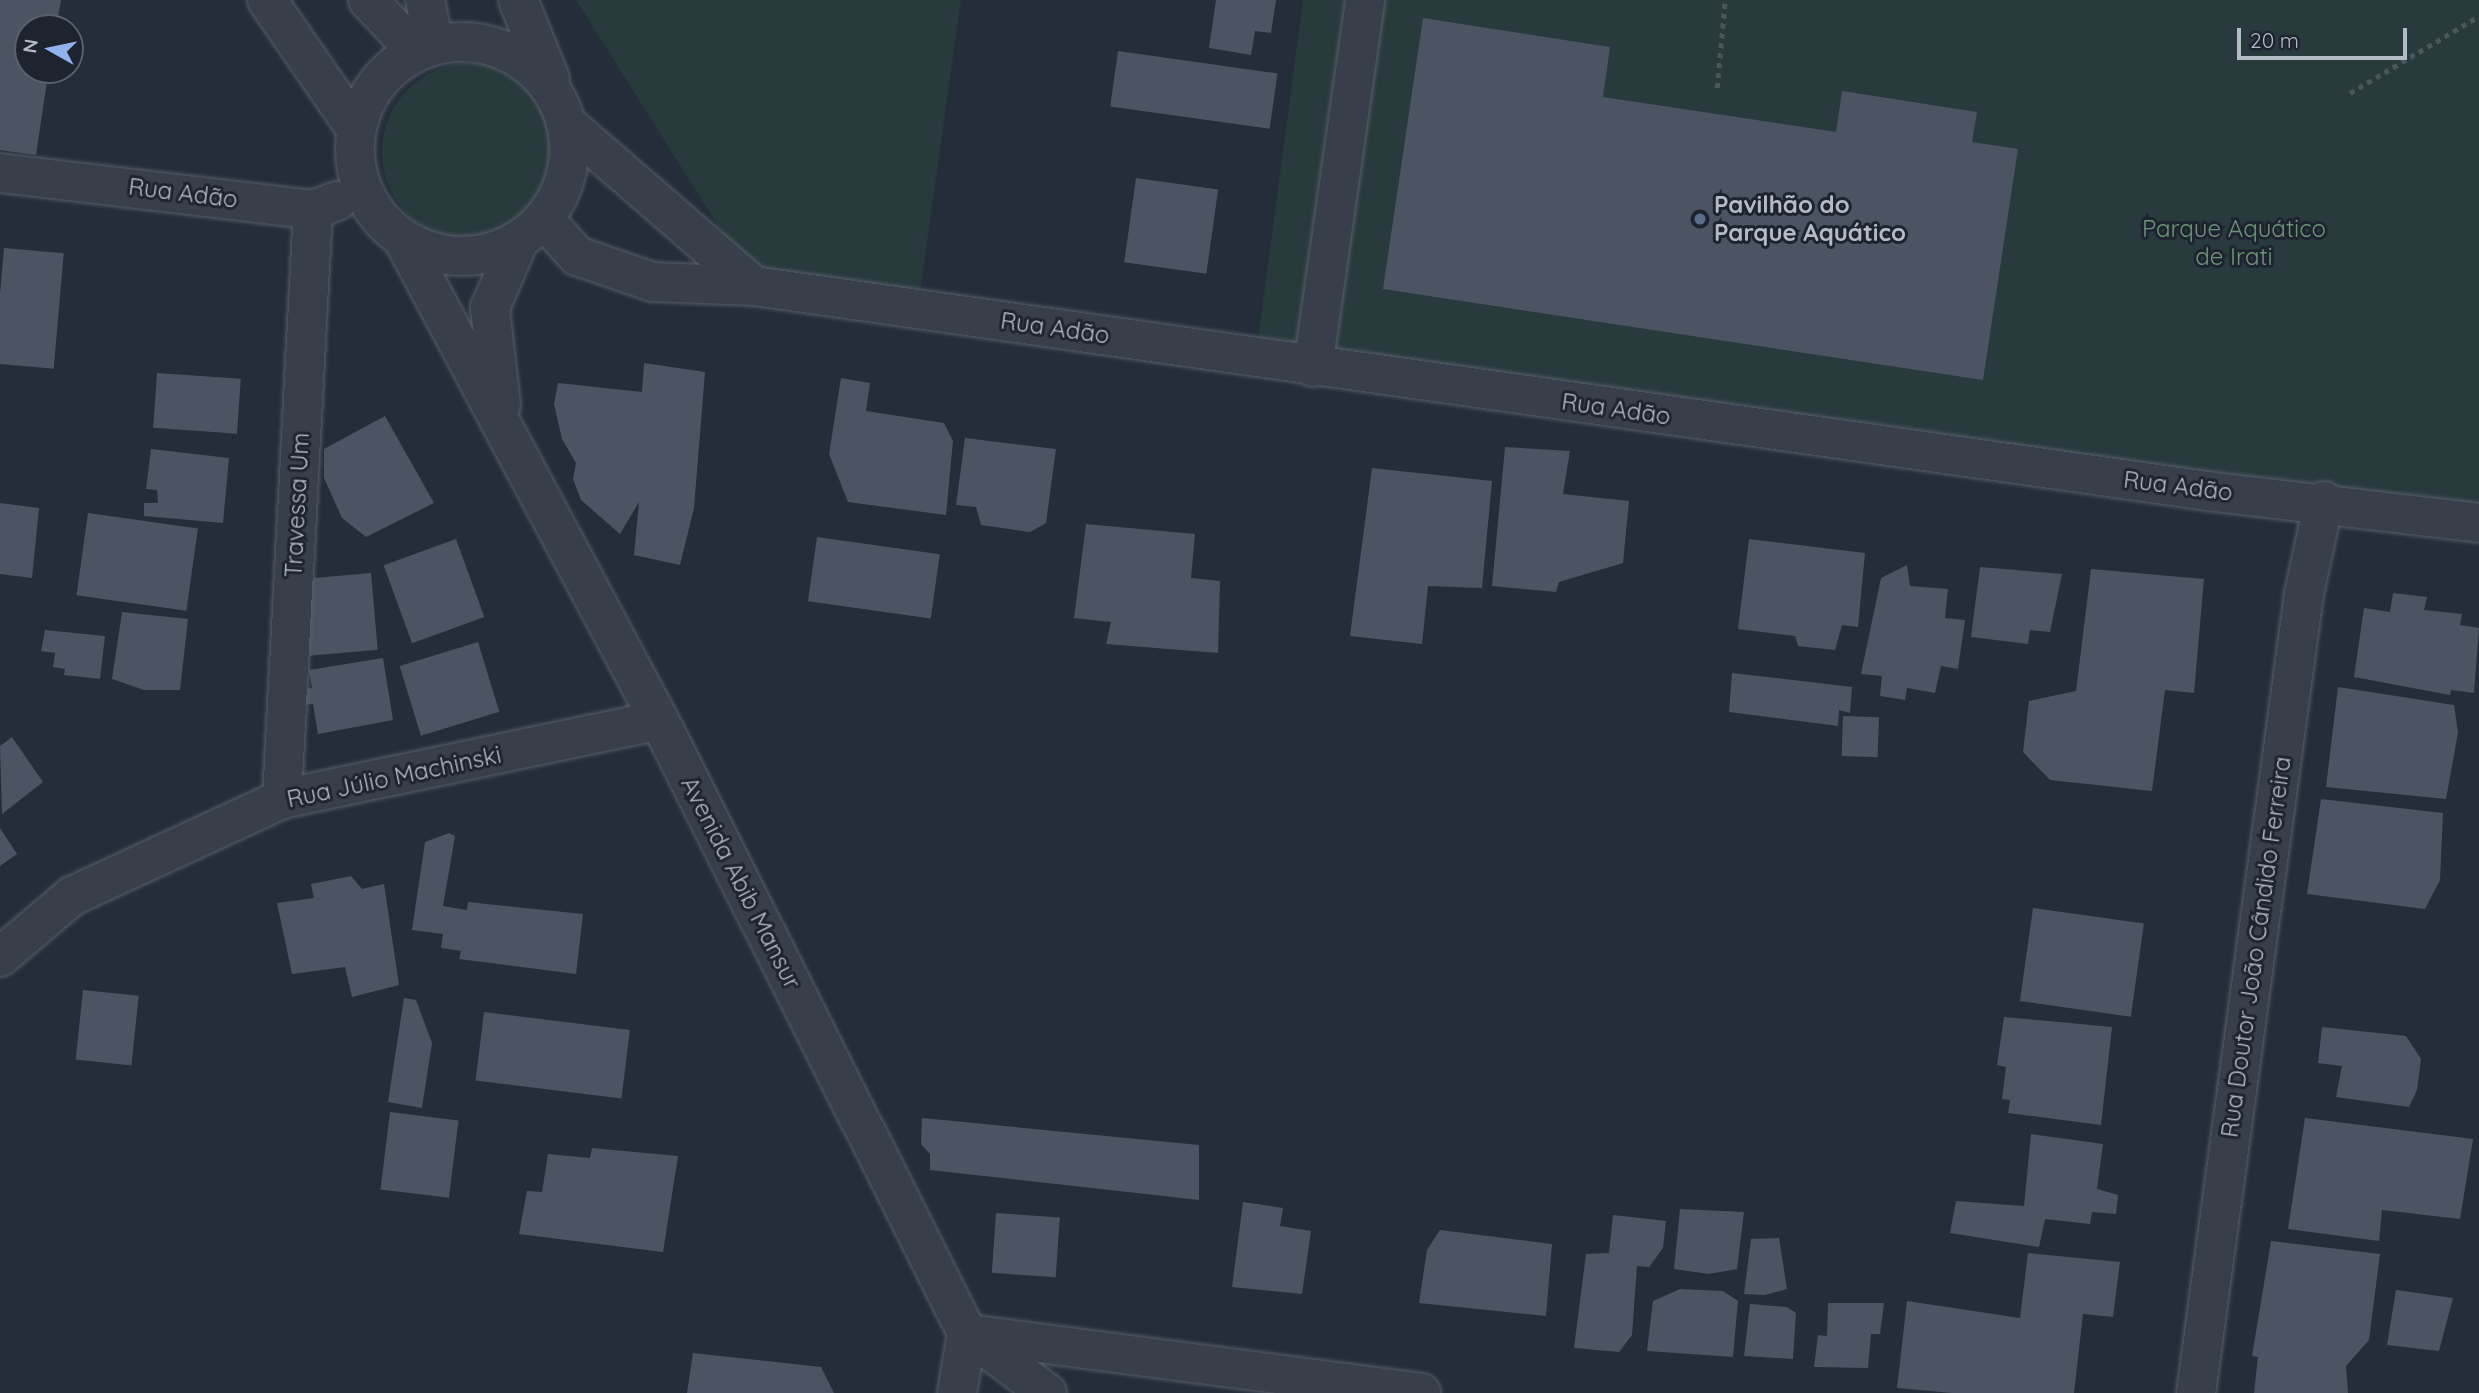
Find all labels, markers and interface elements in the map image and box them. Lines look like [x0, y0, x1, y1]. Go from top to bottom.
north arrow [14, 14, 84, 84]
scale bar [2241, 14, 2411, 58]
text: 20 m [2250, 27, 2299, 53]
text: N [17, 37, 43, 55]
street label: Rua Adão [127, 172, 239, 214]
place label: Pavilhão do Parque Aquático [1714, 191, 1906, 247]
marker: Pavilhão do Parque Aquático [1692, 211, 1708, 227]
park label: Parque Aquático de Irati [2142, 215, 2326, 271]
street label: Rua Adão [999, 306, 1111, 350]
street label: Rua Adão [1560, 387, 1672, 431]
street label: Travessa Um [279, 432, 315, 578]
street label: Rua Adão [2122, 465, 2234, 507]
street label: Rua Júlio Machinski [284, 740, 504, 814]
street label: Rua Doutor João Cândido Ferreira [2215, 755, 2297, 1139]
street label: Avenida Abib Mansur [675, 772, 807, 994]

